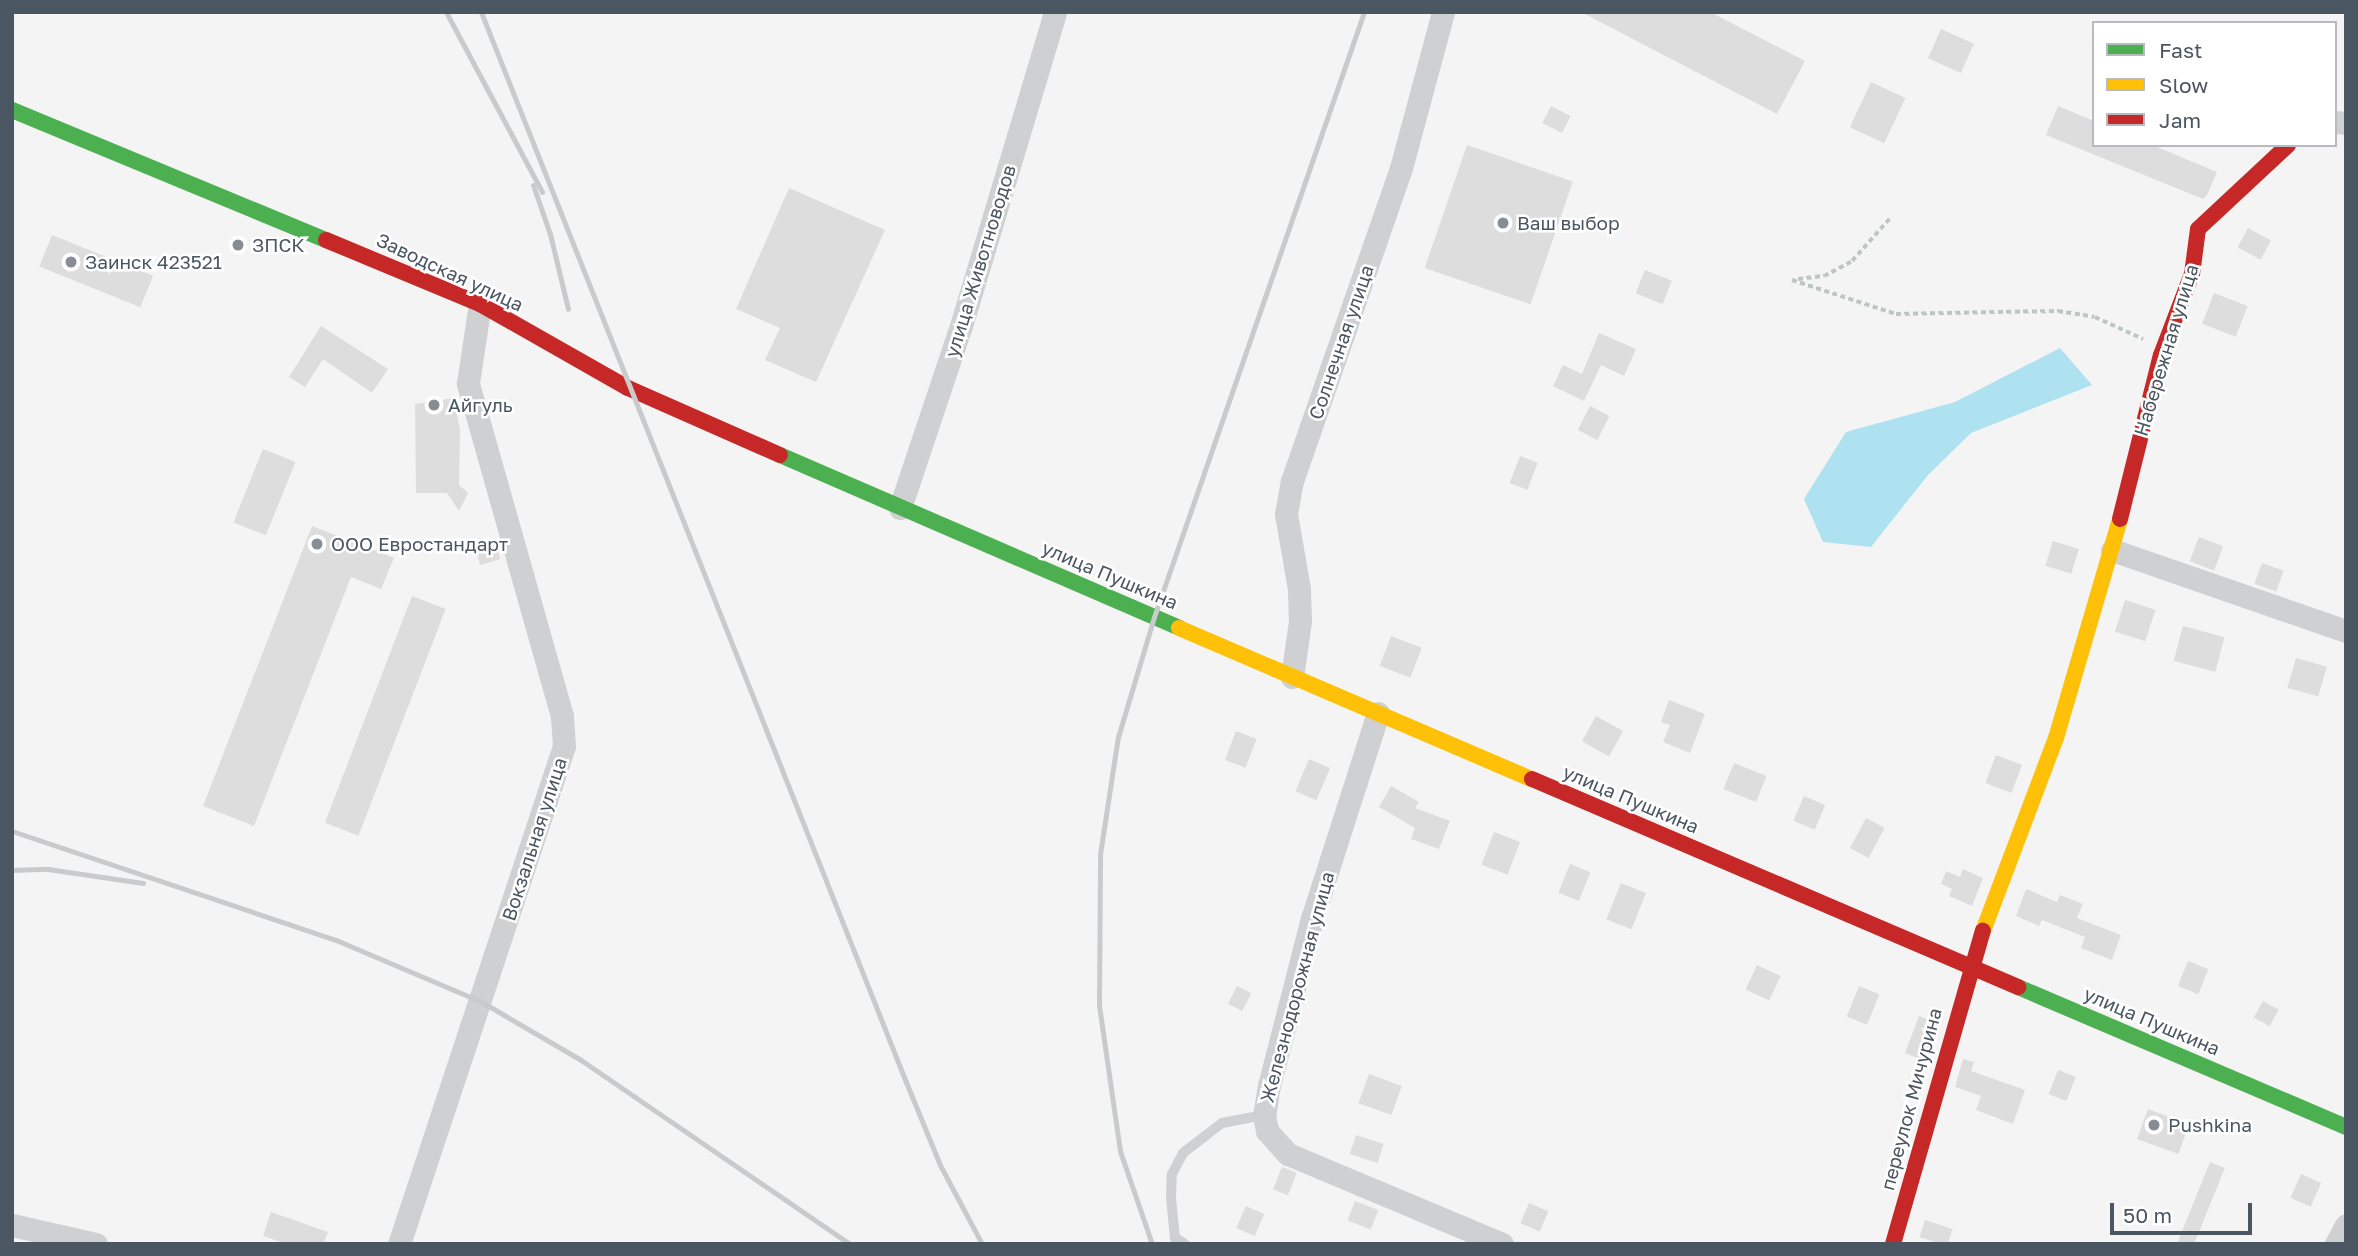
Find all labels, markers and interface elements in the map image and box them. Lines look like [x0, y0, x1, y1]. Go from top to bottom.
legend [2092, 21, 2337, 147]
text: Fast [2159, 37, 2202, 63]
text: Slow [2159, 72, 2208, 98]
text: Jam [2159, 107, 2201, 133]
street label: улица Животноводов [940, 162, 1020, 360]
place label: Ваш выбор [1517, 212, 1620, 234]
marker: Ваш выбор [1495, 215, 1511, 231]
street label: Заводская улица [373, 228, 527, 316]
place label: ЗПСК [252, 234, 305, 256]
marker: ЗПСК [230, 237, 246, 253]
place label: Заинск 423521 [85, 251, 222, 273]
marker: Заинск 423521 [63, 254, 79, 270]
street label: Набережная улица [2129, 261, 2203, 439]
street label: Солнечная улица [1304, 262, 1378, 422]
place label: Айгуль [448, 394, 513, 416]
marker: Айгуль [426, 397, 442, 413]
place label: ООО Евростандарт [331, 533, 508, 555]
marker: ООО Евростандарт [309, 536, 325, 552]
street label: улица Пушкина [1039, 536, 1181, 614]
street label: Вокзальная улица [497, 755, 571, 923]
street label: улица Пушкина [1560, 760, 1702, 838]
street label: Железнодорожная улица [1255, 869, 1339, 1105]
street label: улица Пушкина [2081, 982, 2223, 1060]
street label: переулок Мичурина [1876, 1005, 1946, 1193]
place label: Pushkina [2168, 1114, 2252, 1136]
marker: Pushkina [2146, 1117, 2162, 1133]
scale bar [2113, 1190, 2255, 1234]
text: 50 m [2123, 1202, 2172, 1228]

